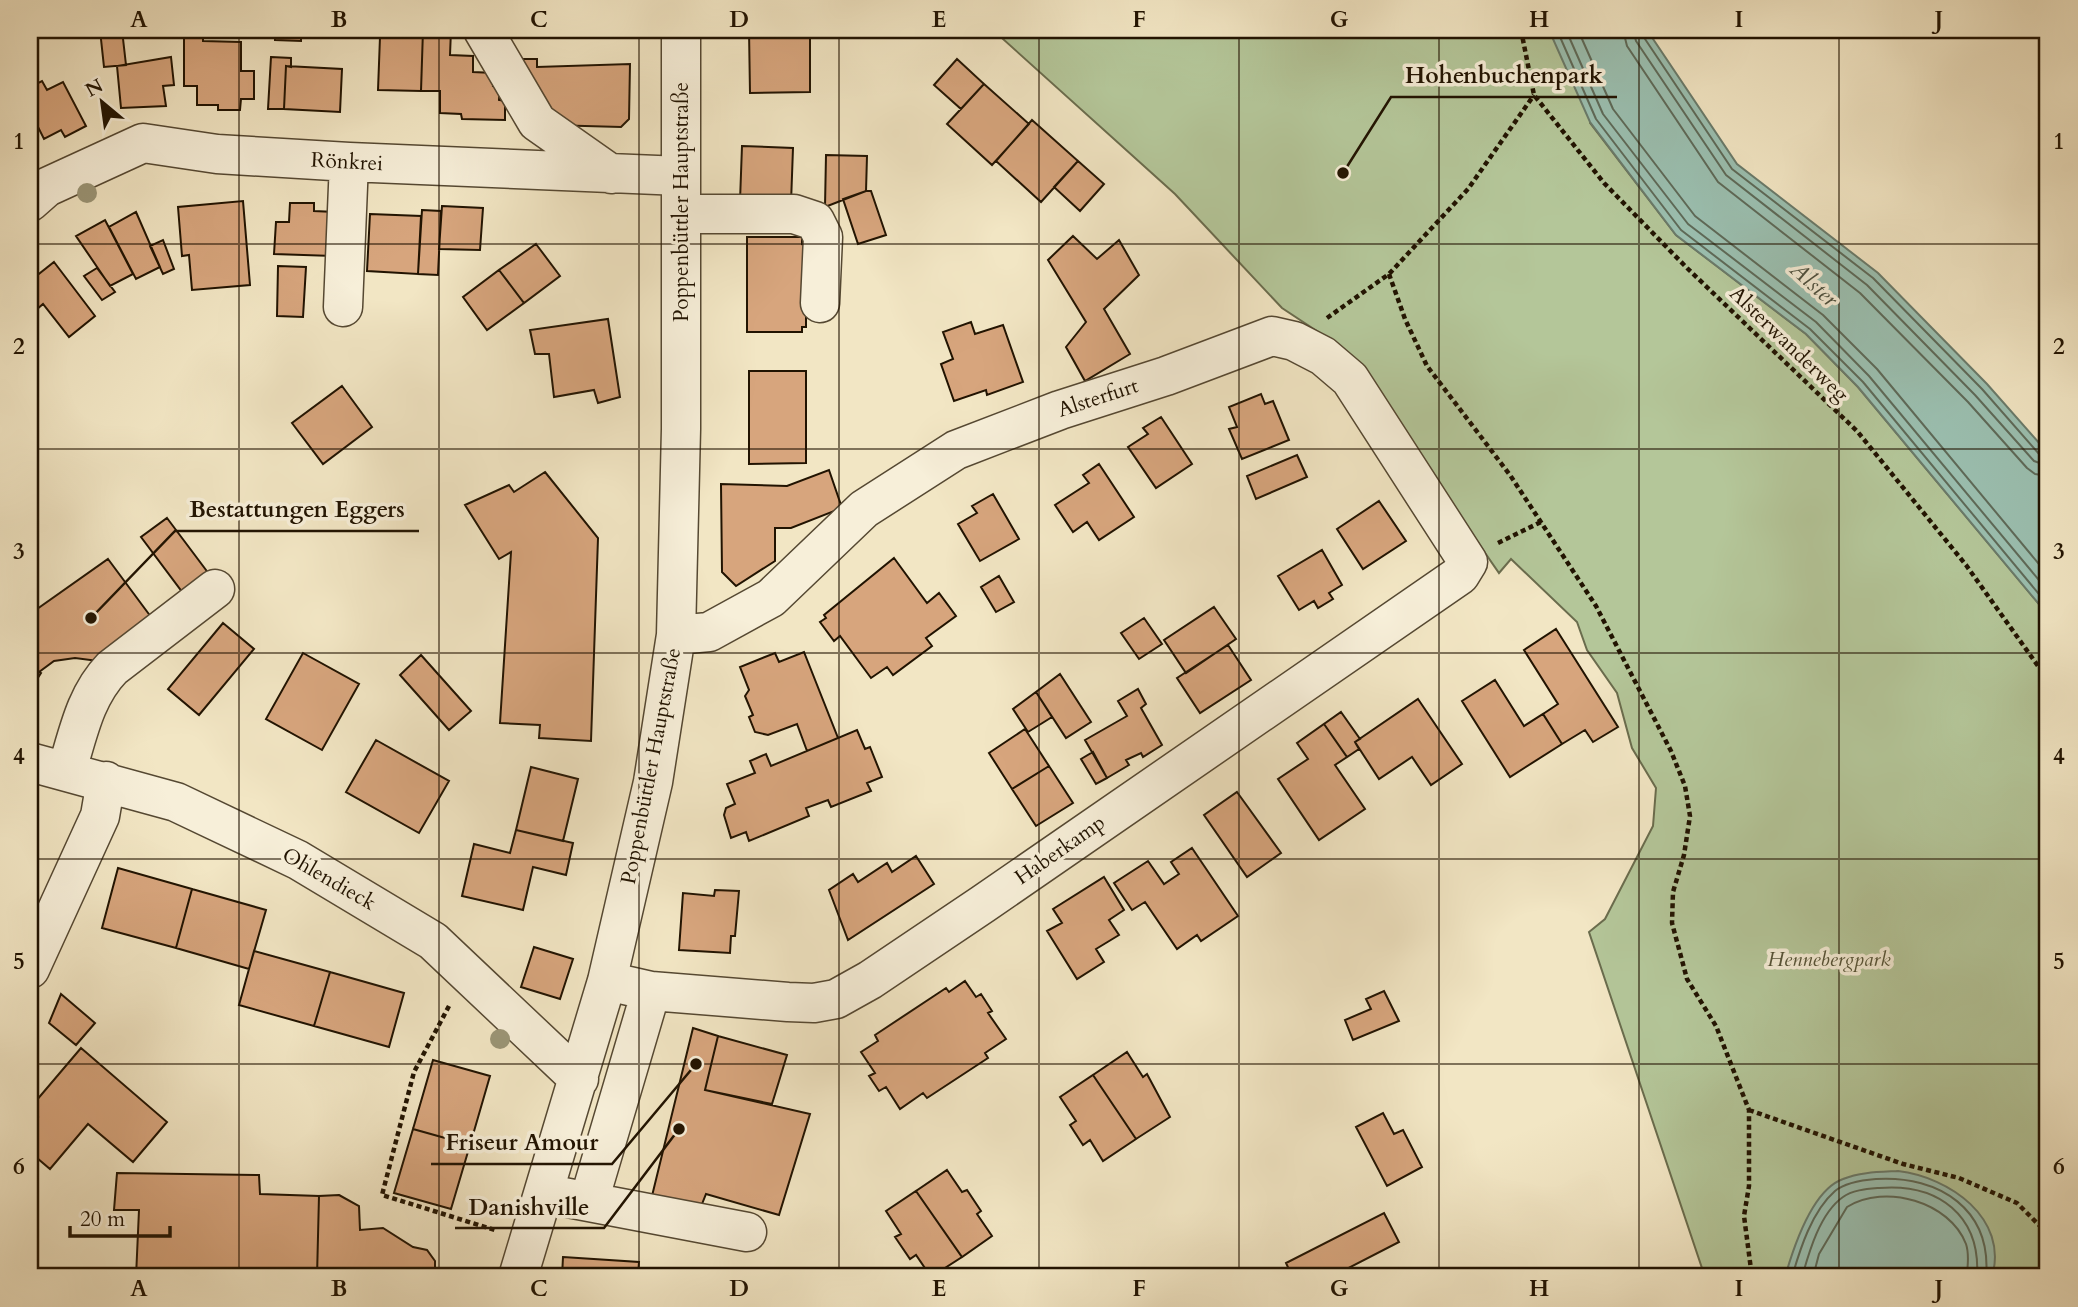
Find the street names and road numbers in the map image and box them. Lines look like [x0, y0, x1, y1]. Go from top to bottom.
street label: Poppenbüttler Hauptstraße [667, 82, 696, 322]
street label: Rönkrei [310, 146, 384, 178]
street label: Alsterwanderweg [1723, 280, 1855, 409]
street label: Alsterfurt [1054, 371, 1142, 425]
street label: Poppenbüttler Hauptstraße [614, 645, 688, 887]
street label: Haberkamp [1009, 808, 1111, 892]
street label: Ohlendieck [277, 840, 382, 918]

